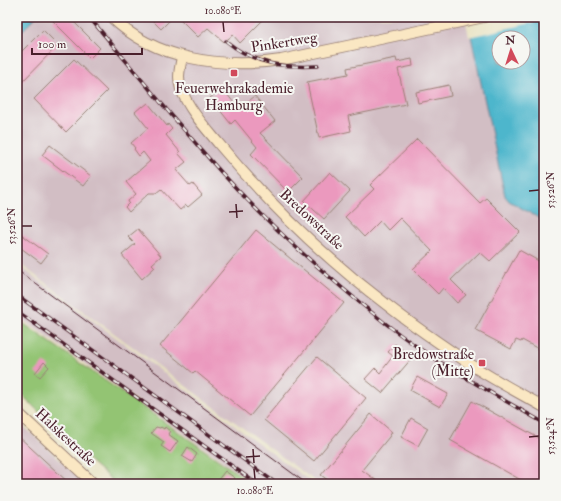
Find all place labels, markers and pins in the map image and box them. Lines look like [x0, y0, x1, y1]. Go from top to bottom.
marker: Feuerwehrakademie Hamburg [229, 68, 239, 78]
place label: Feuerwehrakademie Hamburg [175, 79, 293, 115]
place label: Bredowstraße (Mitte) [393, 345, 474, 381]
marker: Bredowstraße (Mitte) [477, 358, 487, 368]

